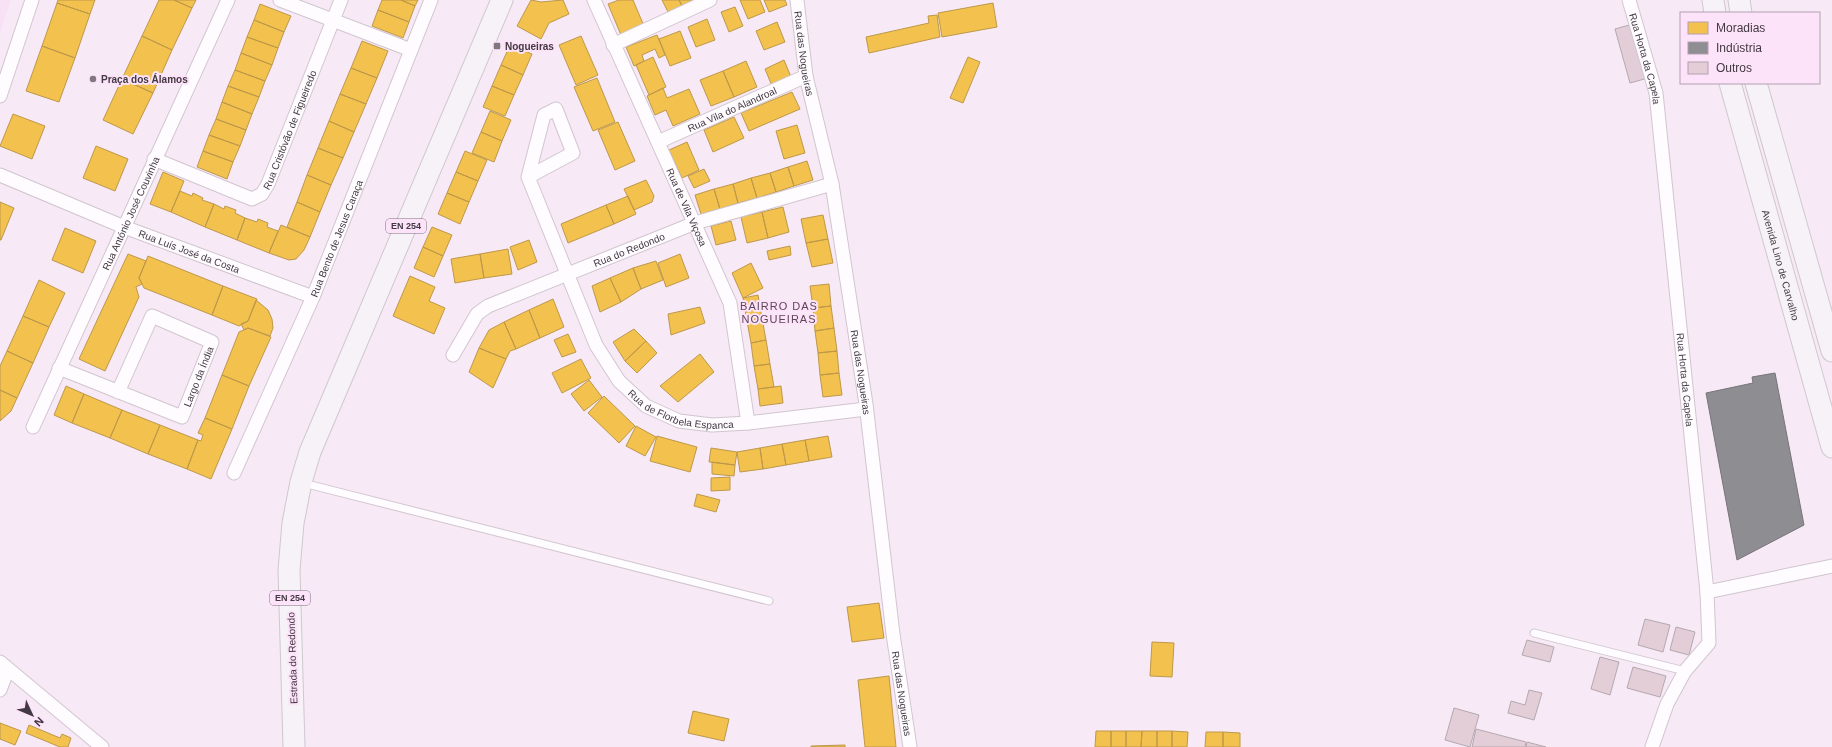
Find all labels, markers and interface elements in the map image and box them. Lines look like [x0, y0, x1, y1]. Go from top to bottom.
street label: Rua das Nogueiras [792, 10, 816, 97]
street label: Rua Horta da Capela [1627, 12, 1662, 105]
legend [1680, 12, 1820, 84]
text: Moradias [1716, 21, 1765, 35]
marker: Nogueiras [492, 41, 502, 51]
place label: Nogueiras [505, 41, 554, 52]
text: Indústria [1716, 41, 1762, 55]
text: Outros [1716, 61, 1752, 75]
street label: Rua Cristóvão de Figueiredo [261, 68, 319, 192]
place label: Praça dos Álamos [101, 73, 188, 85]
marker: Praça dos Álamos [88, 74, 98, 84]
street label: Rua Vila do Alandroal [686, 85, 778, 134]
street label: Rua António José Couvinha [100, 155, 162, 272]
street label: Rua de Vila Viçosa [664, 167, 709, 248]
street label: Rua Bento de Jesus Caraça [309, 178, 365, 299]
street label: Avenida Lino de Carvalho [1760, 209, 1801, 322]
road number: EN 254 [386, 219, 426, 233]
street label: Rua Luís José da Costa [137, 228, 241, 275]
street label: Rua do Redondo [592, 231, 667, 269]
district label: BAIRRO DAS NOGUEIRAS [740, 300, 818, 325]
street label: Rua das Nogueiras [849, 329, 872, 415]
street label: Rua Horta da Capela [1675, 332, 1695, 427]
street label: Largo da Índia [182, 345, 216, 408]
street label: Rua de Florbela Espanca [626, 387, 734, 431]
road number: EN 254 [270, 591, 310, 605]
street label: Estrada do Redondo [285, 612, 300, 704]
street label: Rua das Nogueiras [890, 650, 913, 737]
north arrow [12, 695, 52, 735]
text: N [32, 715, 46, 729]

